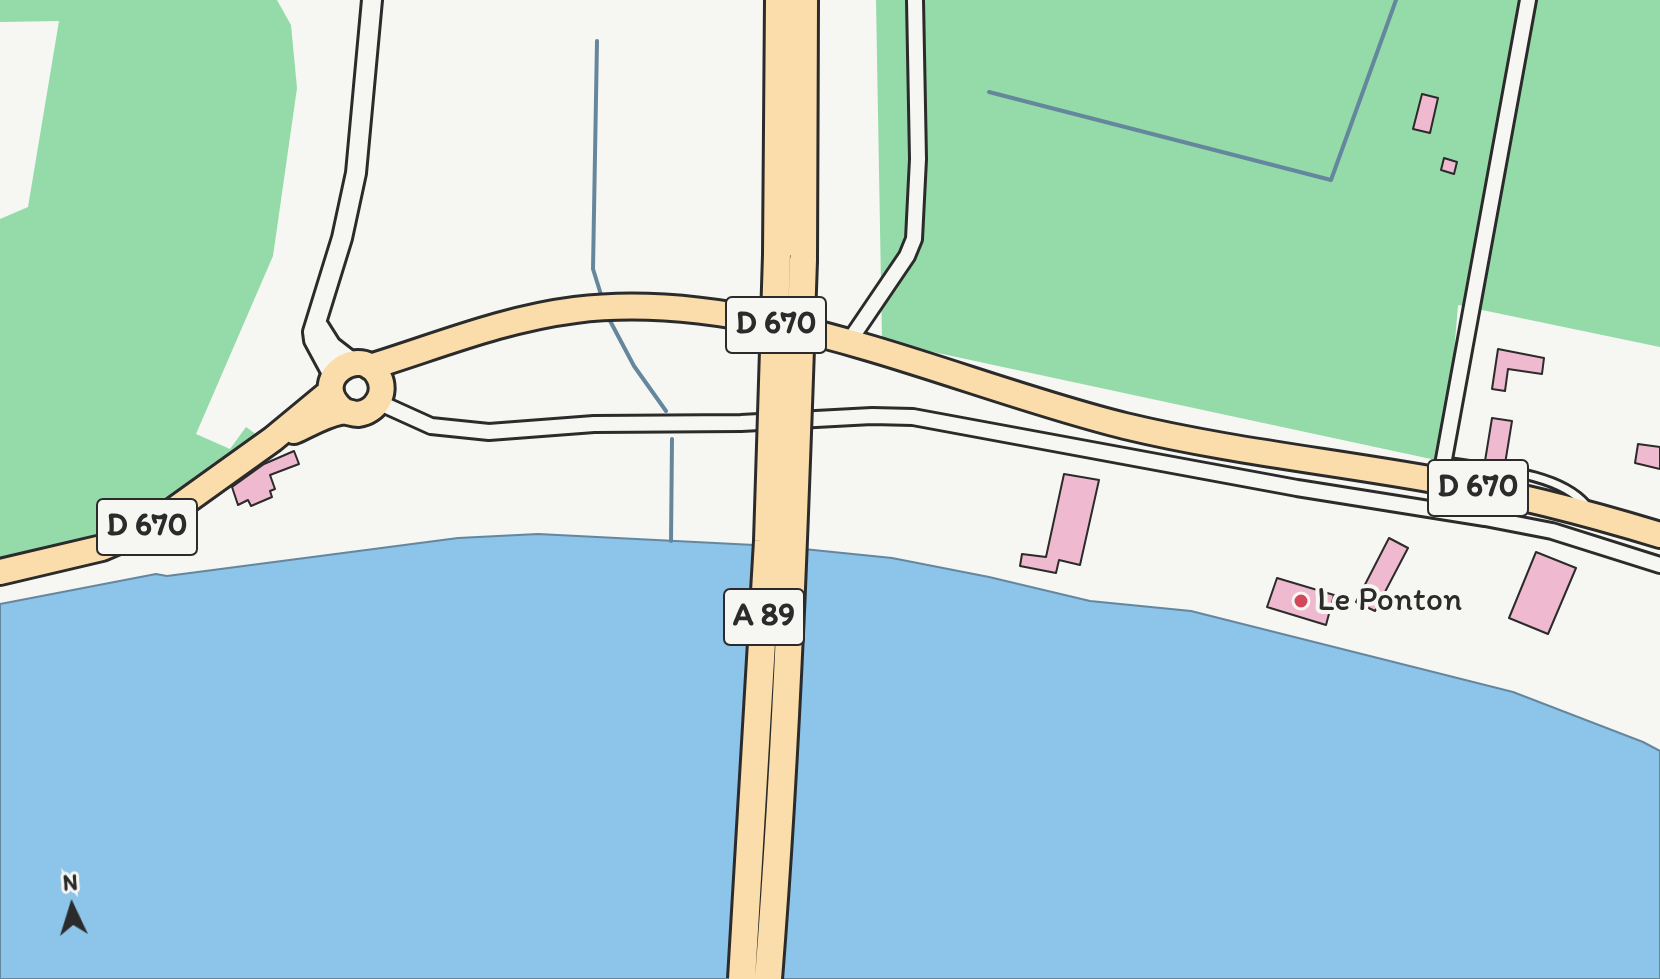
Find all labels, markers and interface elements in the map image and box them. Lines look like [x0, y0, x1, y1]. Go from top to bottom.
road number: D 670 [726, 297, 826, 353]
road number: D 670 [1428, 460, 1528, 516]
road number: D 670 [97, 499, 197, 555]
place label: Le Ponton [1317, 581, 1462, 621]
road number: A 89 [724, 589, 804, 645]
marker: Le Ponton [1292, 592, 1310, 610]
north arrow [32, 867, 112, 947]
text: N [62, 869, 79, 897]

